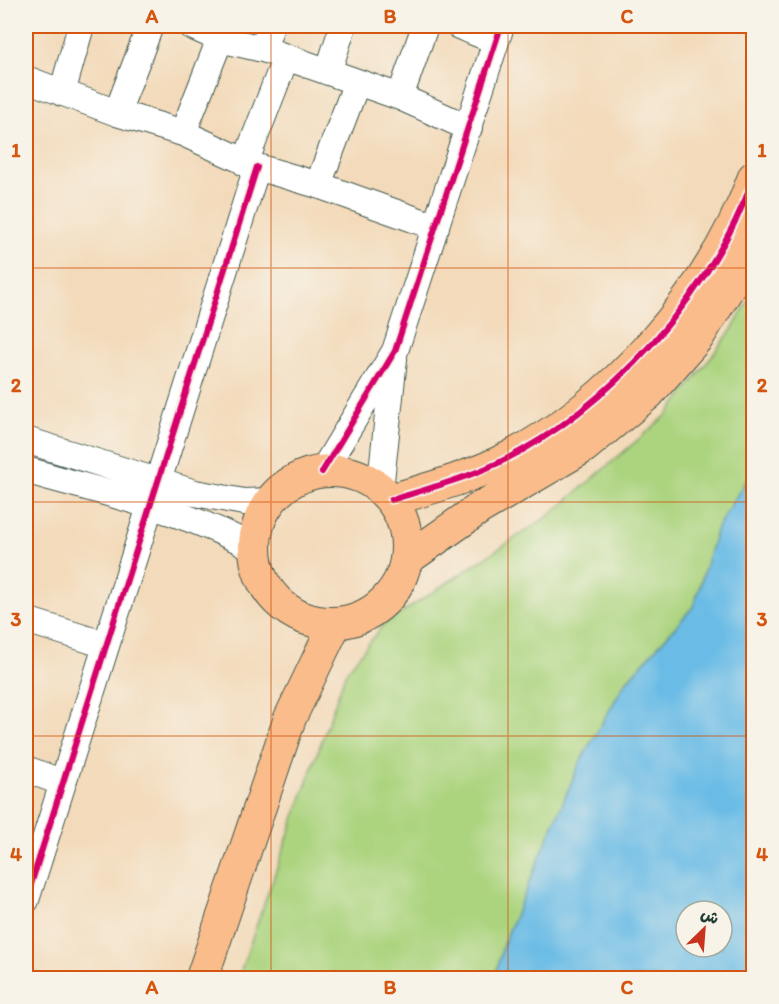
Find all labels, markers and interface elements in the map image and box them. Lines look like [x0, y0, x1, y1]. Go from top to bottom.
text: A [145, 4, 159, 28]
text: B [384, 4, 397, 28]
text: C [621, 4, 634, 28]
text: 1 [11, 138, 21, 162]
text: 1 [757, 138, 767, 162]
text: 2 [11, 373, 22, 397]
text: 2 [757, 373, 768, 397]
text: 3 [11, 607, 22, 631]
text: 3 [757, 607, 768, 631]
text: 4 [10, 842, 22, 866]
text: 4 [756, 842, 768, 866]
north arrow [674, 899, 734, 959]
text: ش [698, 904, 722, 928]
text: A [145, 975, 159, 999]
text: B [384, 975, 397, 999]
text: C [621, 975, 634, 999]

